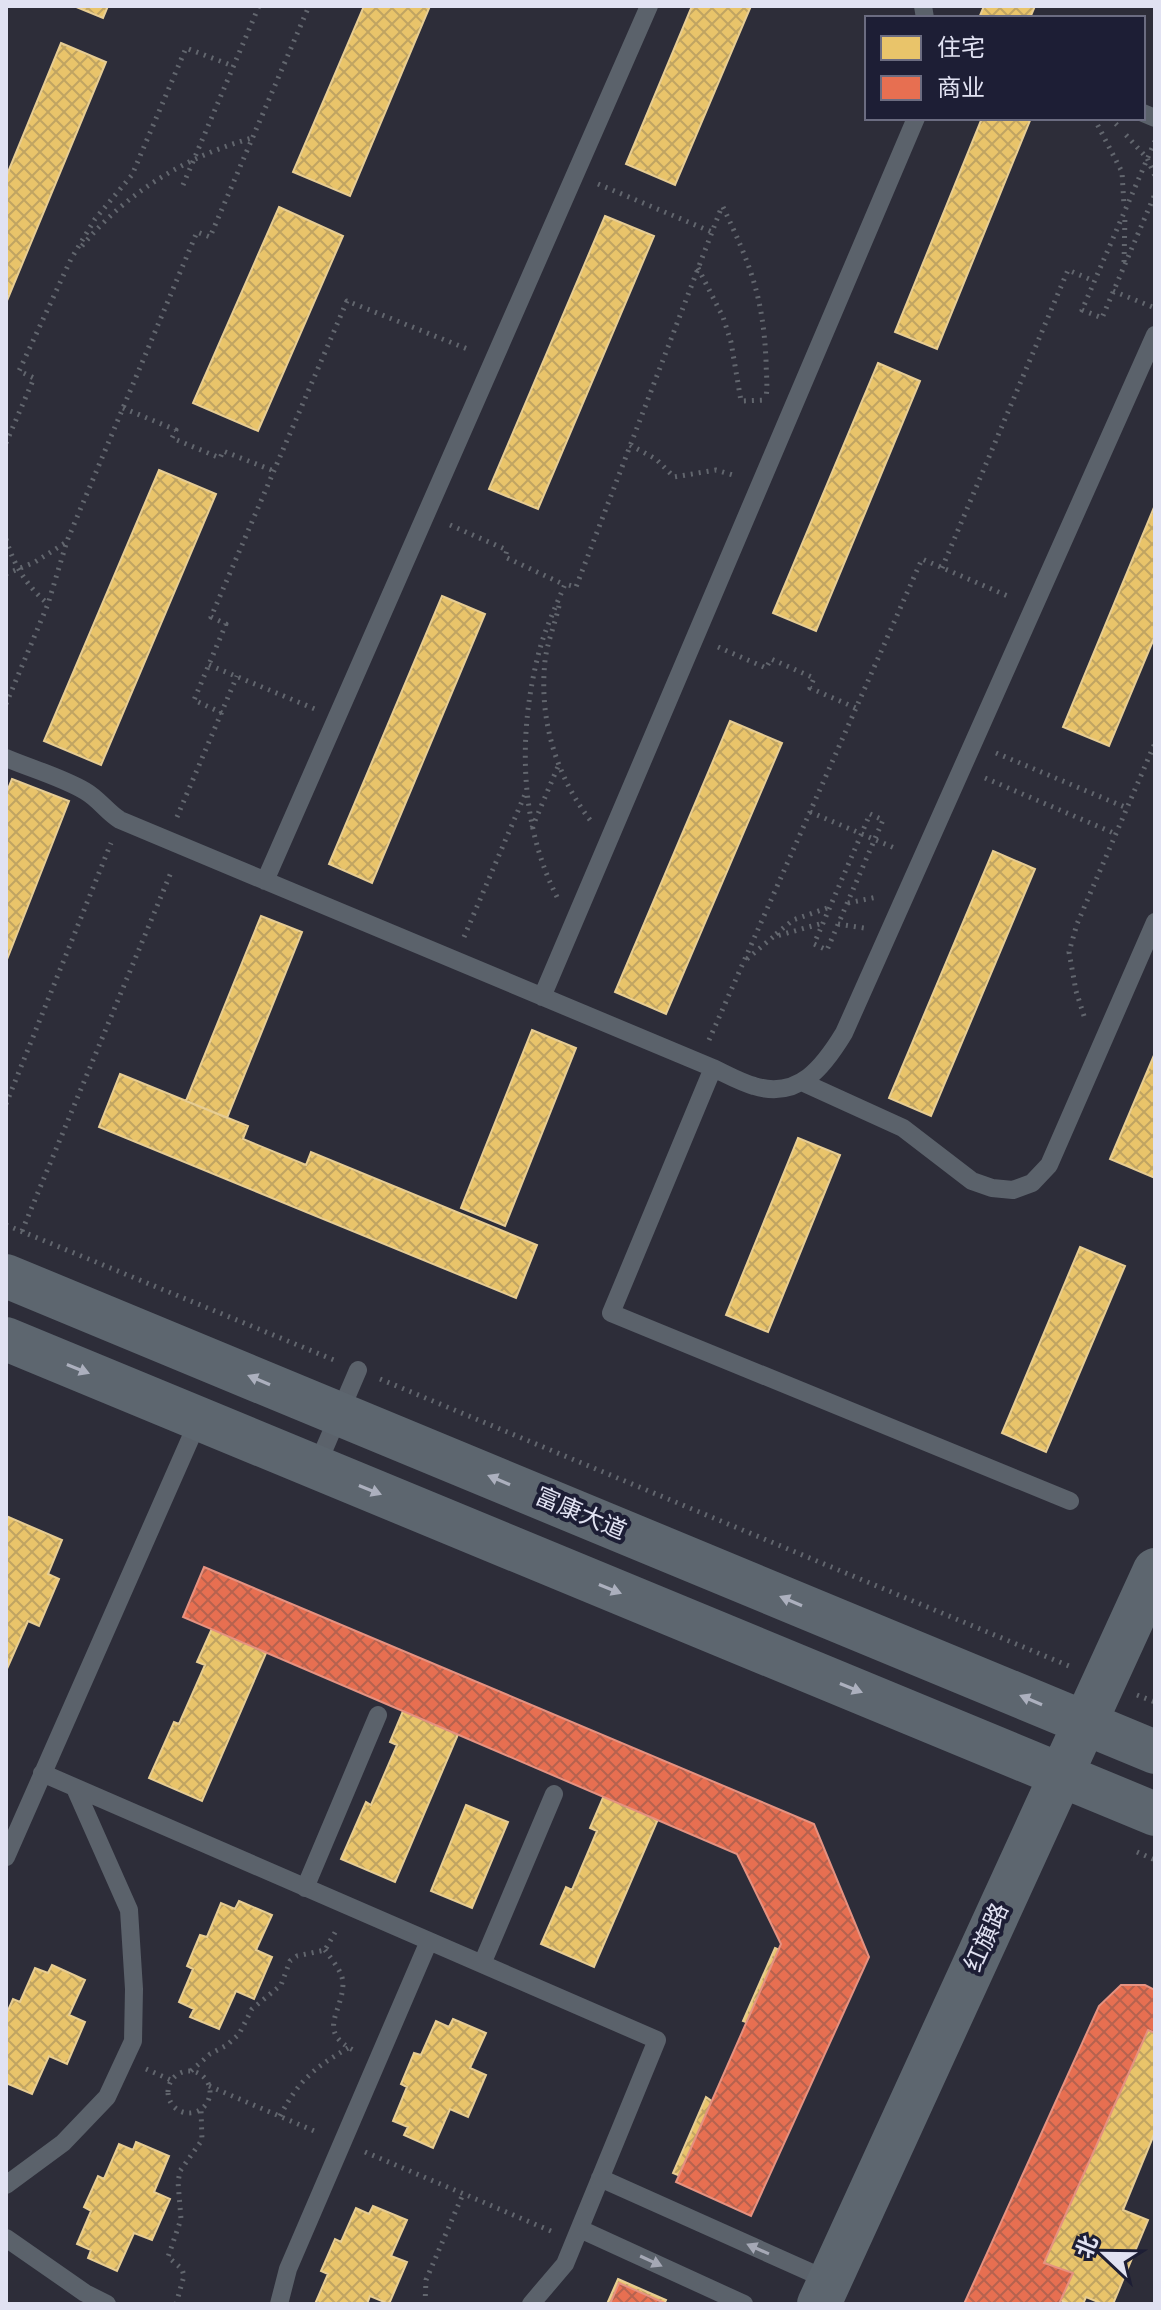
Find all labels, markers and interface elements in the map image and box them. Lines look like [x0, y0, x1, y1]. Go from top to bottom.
legend [865, 16, 1145, 120]
text: 住宅 [937, 33, 985, 62]
text: 商业 [937, 73, 985, 102]
one-way arrow [66, 1363, 90, 1376]
one-way arrow [247, 1373, 271, 1386]
one-way arrow [487, 1473, 511, 1486]
street label: 富康大道 [531, 1481, 631, 1545]
one-way arrow [358, 1484, 382, 1497]
one-way arrow [598, 1583, 622, 1596]
one-way arrow [779, 1594, 803, 1607]
one-way arrow [839, 1682, 863, 1695]
one-way arrow [1019, 1694, 1043, 1707]
street label: 红旗路 [958, 1898, 1014, 1976]
north arrow [1065, 2214, 1145, 2294]
text: 北 [1070, 2231, 1104, 2262]
one-way arrow [747, 2242, 770, 2256]
one-way arrow [639, 2254, 663, 2268]

